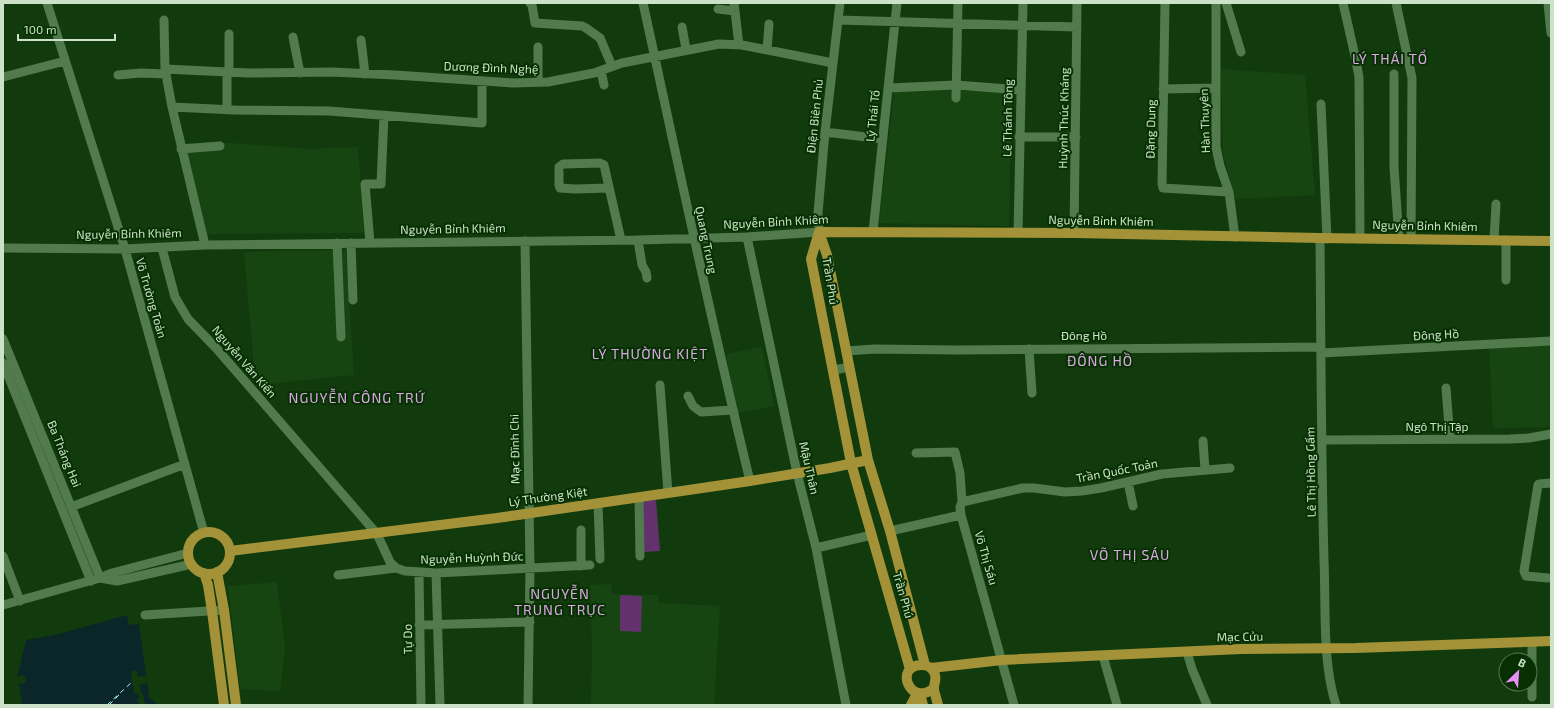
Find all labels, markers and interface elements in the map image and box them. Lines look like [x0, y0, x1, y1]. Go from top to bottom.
scale bar [18, 16, 115, 42]
text: 100 m [24, 22, 56, 36]
district label: LÝ THÁI TỔ [1352, 49, 1428, 67]
street label: Dương Đình Nghệ [443, 58, 539, 77]
street label: Huỳnh Thúc Kháng [1055, 67, 1071, 169]
street label: Điện Biên Phủ [803, 78, 826, 154]
street label: Lê Thánh Tông [999, 79, 1015, 157]
street label: Lý Thái Tổ [862, 89, 882, 143]
street label: Hàn Thuyên [1196, 89, 1212, 153]
street label: Đặng Dung [1142, 99, 1159, 159]
street label: Quang Trung [692, 205, 721, 275]
street label: Nguyễn Bỉnh Khiêm [723, 211, 829, 231]
street label: Nguyễn Bỉnh Khiêm [1048, 212, 1154, 228]
street label: Nguyễn Bỉnh Khiêm [1372, 217, 1478, 233]
street label: Nguyễn Bỉnh Khiêm [400, 220, 506, 236]
street label: Nguyễn Bỉnh Khiêm [76, 225, 182, 241]
street label: Võ Trường Toản [134, 256, 170, 340]
street label: Trần Phú [820, 256, 842, 306]
street label: Nguyễn Văn Kiến [210, 322, 280, 400]
street label: Đông Hồ [1413, 326, 1459, 342]
street label: Đông Hồ [1061, 328, 1107, 342]
district label: LÝ THƯỜNG KIỆT [592, 345, 708, 362]
district label: ĐÔNG HỒ [1067, 352, 1133, 369]
district label: NGUYỄN CÔNG TRỨ [289, 388, 425, 406]
street label: Mạc Đĩnh Chi [506, 414, 523, 484]
street label: Ba Tháng Hai [45, 418, 85, 489]
street label: Ngô Thị Tập [1405, 419, 1469, 434]
street label: Lê Thị Hồng Gấm [1302, 427, 1319, 517]
street label: Mậu Thân [796, 440, 823, 496]
street label: Trần Quốc Toản [1075, 455, 1159, 486]
street label: Lý Thường Kiệt [508, 483, 589, 509]
street label: Võ Thị Sáu [972, 529, 1001, 587]
district label: VÕ THỊ SÁU [1090, 546, 1170, 563]
street label: Nguyễn Huỳnh Đức [420, 548, 524, 566]
street label: Trần Phú [891, 570, 917, 620]
district label: NGUYỄN TRUNG TRỰC [514, 584, 606, 618]
street label: Tự Do [400, 623, 415, 654]
street label: Mạc Cửu [1217, 629, 1263, 644]
north arrow [1498, 652, 1538, 692]
text: B [1516, 655, 1528, 670]

